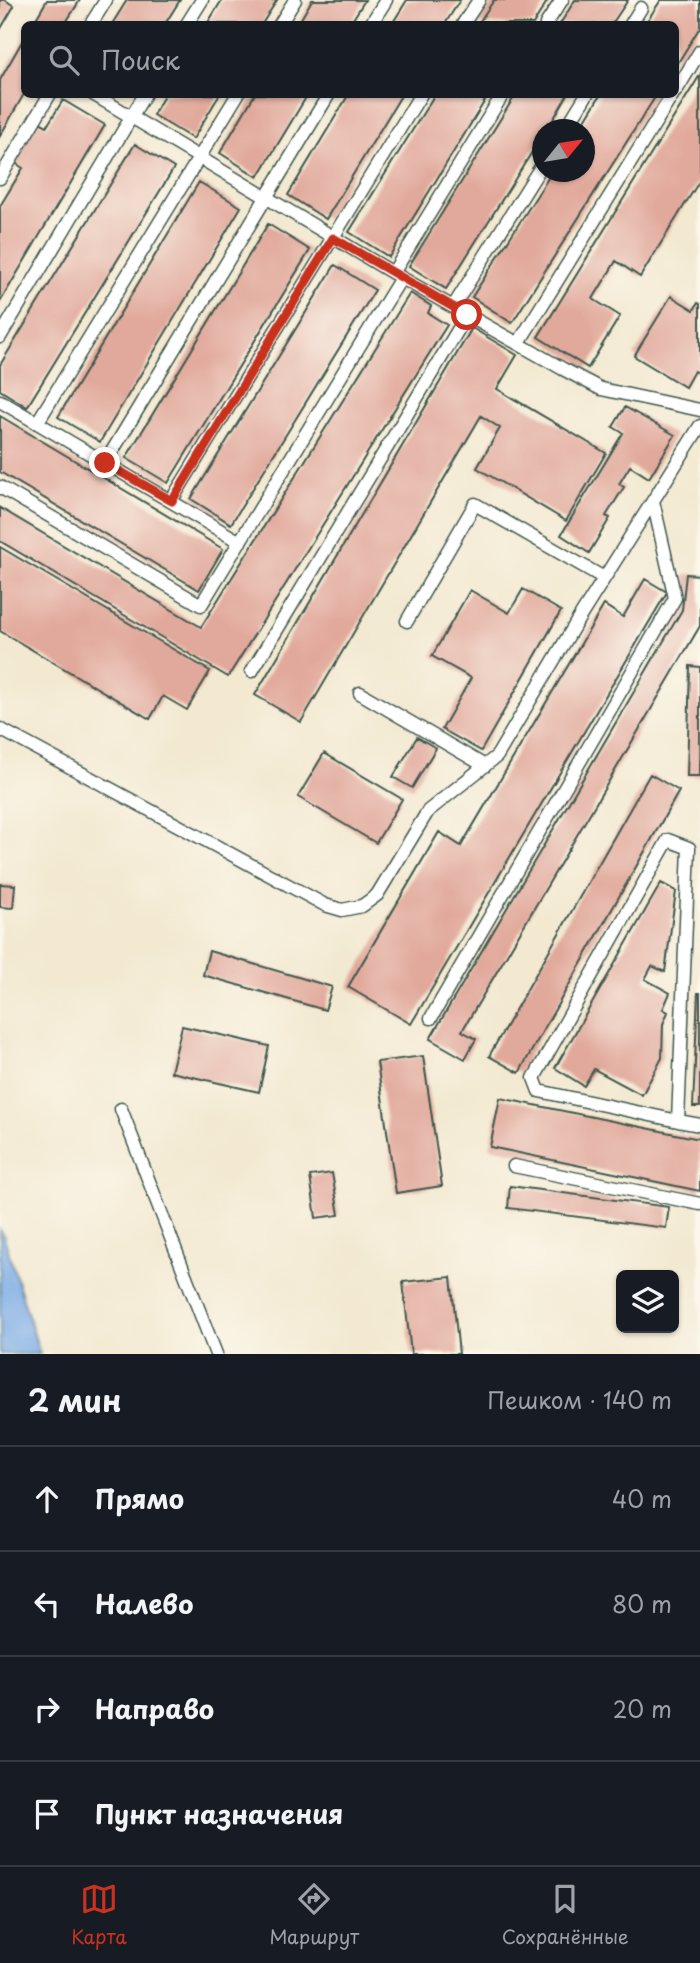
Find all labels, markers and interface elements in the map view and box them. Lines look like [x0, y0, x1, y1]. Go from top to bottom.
search box [21, 21, 679, 98]
text: Поиск [101, 40, 180, 79]
icon: search [45, 41, 83, 79]
north arrow [532, 119, 595, 182]
route start [451, 299, 482, 330]
route end [89, 447, 120, 478]
map controls [616, 1270, 679, 1333]
button: layers [616, 1270, 679, 1333]
text: 2 мин [28, 1377, 122, 1422]
text: Пешком · 140 m [487, 1382, 672, 1417]
text: Прямо [95, 1479, 184, 1518]
icon: ahead [28, 1480, 66, 1518]
text: 40 m [612, 1481, 672, 1516]
text: Налево [95, 1584, 193, 1623]
icon: left [28, 1585, 66, 1623]
text: 80 m [612, 1586, 672, 1621]
text: Направо [95, 1689, 214, 1728]
icon: right [28, 1690, 66, 1728]
text: 20 m [613, 1691, 672, 1726]
text: Пункт назначения [95, 1794, 343, 1833]
icon: arrive [28, 1795, 66, 1833]
tab: Карта [71, 1880, 127, 1950]
tab: Маршрут [269, 1880, 359, 1950]
tab: Сохранённые [502, 1880, 629, 1950]

